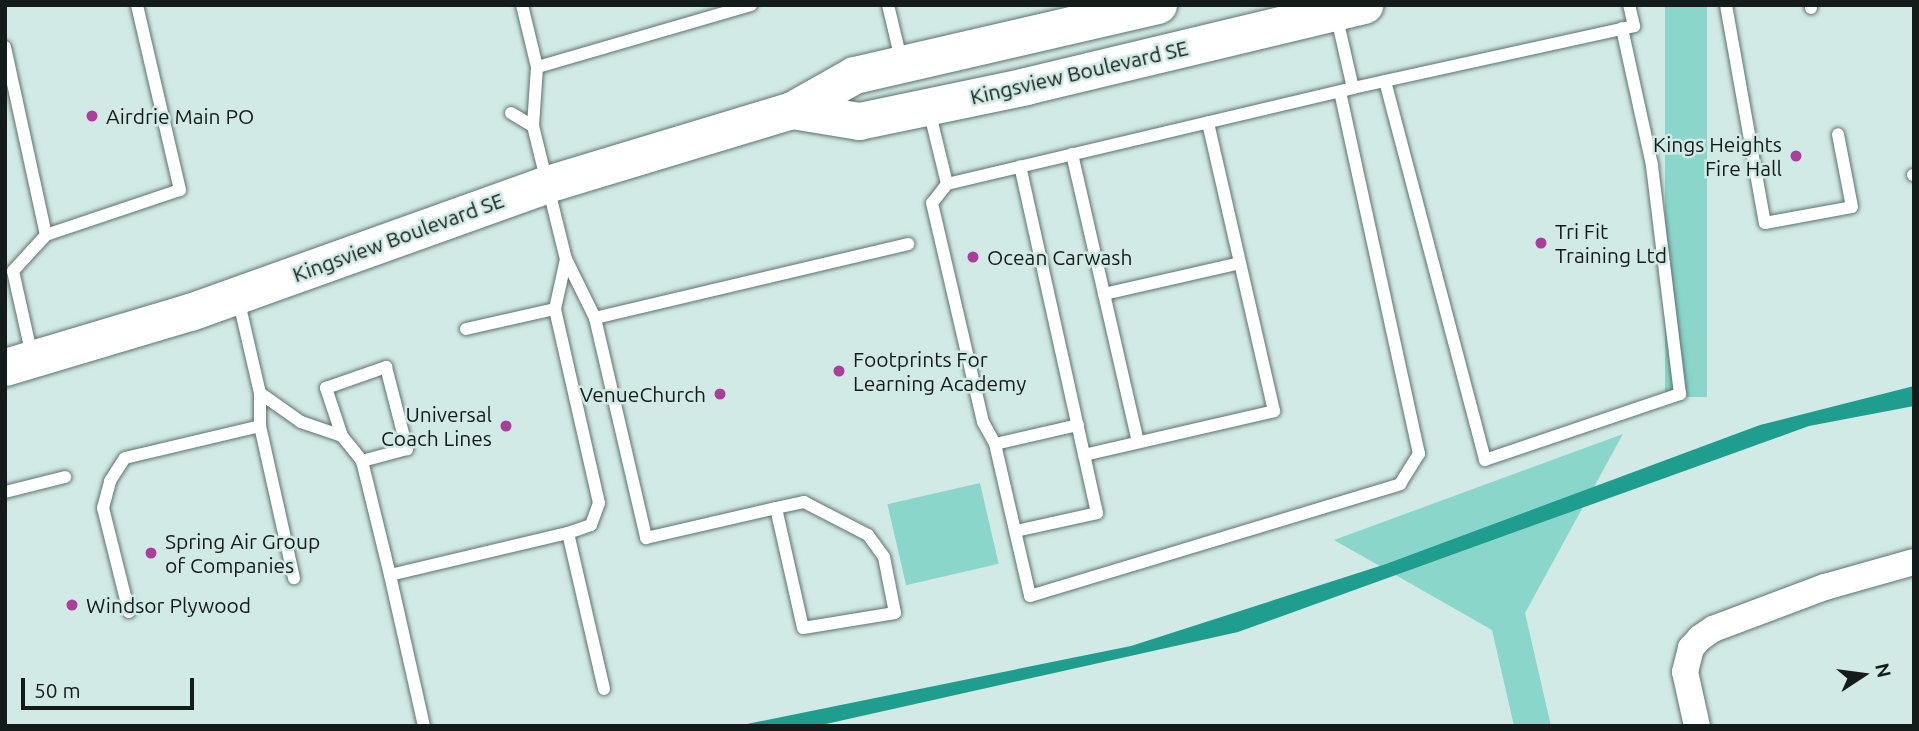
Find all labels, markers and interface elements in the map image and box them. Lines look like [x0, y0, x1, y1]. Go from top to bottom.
street label: Kingsview Boulevard SE [967, 35, 1191, 109]
place label: Airdrie Main PO [106, 103, 254, 129]
marker: Airdrie Main PO [84, 108, 100, 124]
place label: Kings Heights Fire Hall [1653, 131, 1782, 181]
marker: Kings Heights Fire Hall [1788, 148, 1804, 164]
street label: Kingsview Boulevard SE [289, 187, 507, 287]
place label: Tri Fit Training Ltd [1555, 218, 1667, 268]
marker: Tri Fit Training Ltd [1533, 235, 1549, 251]
place label: Ocean Carwash [987, 244, 1132, 270]
marker: Ocean Carwash [965, 249, 981, 265]
place label: Footprints For Learning Academy [853, 346, 1026, 396]
marker: Footprints For Learning Academy [831, 363, 847, 379]
place label: VenueChurch [580, 381, 706, 407]
marker: VenueChurch [712, 386, 728, 402]
place label: Universal Coach Lines [381, 401, 492, 451]
marker: Universal Coach Lines [498, 418, 514, 434]
place label: Spring Air Group of Companies [165, 528, 320, 578]
marker: Spring Air Group of Companies [143, 545, 159, 561]
place label: Windsor Plywood [86, 592, 251, 618]
marker: Windsor Plywood [64, 597, 80, 613]
north arrow [1828, 640, 1898, 710]
text: N [1871, 661, 1896, 680]
scale bar [24, 664, 198, 708]
text: 50 m [34, 678, 81, 702]

